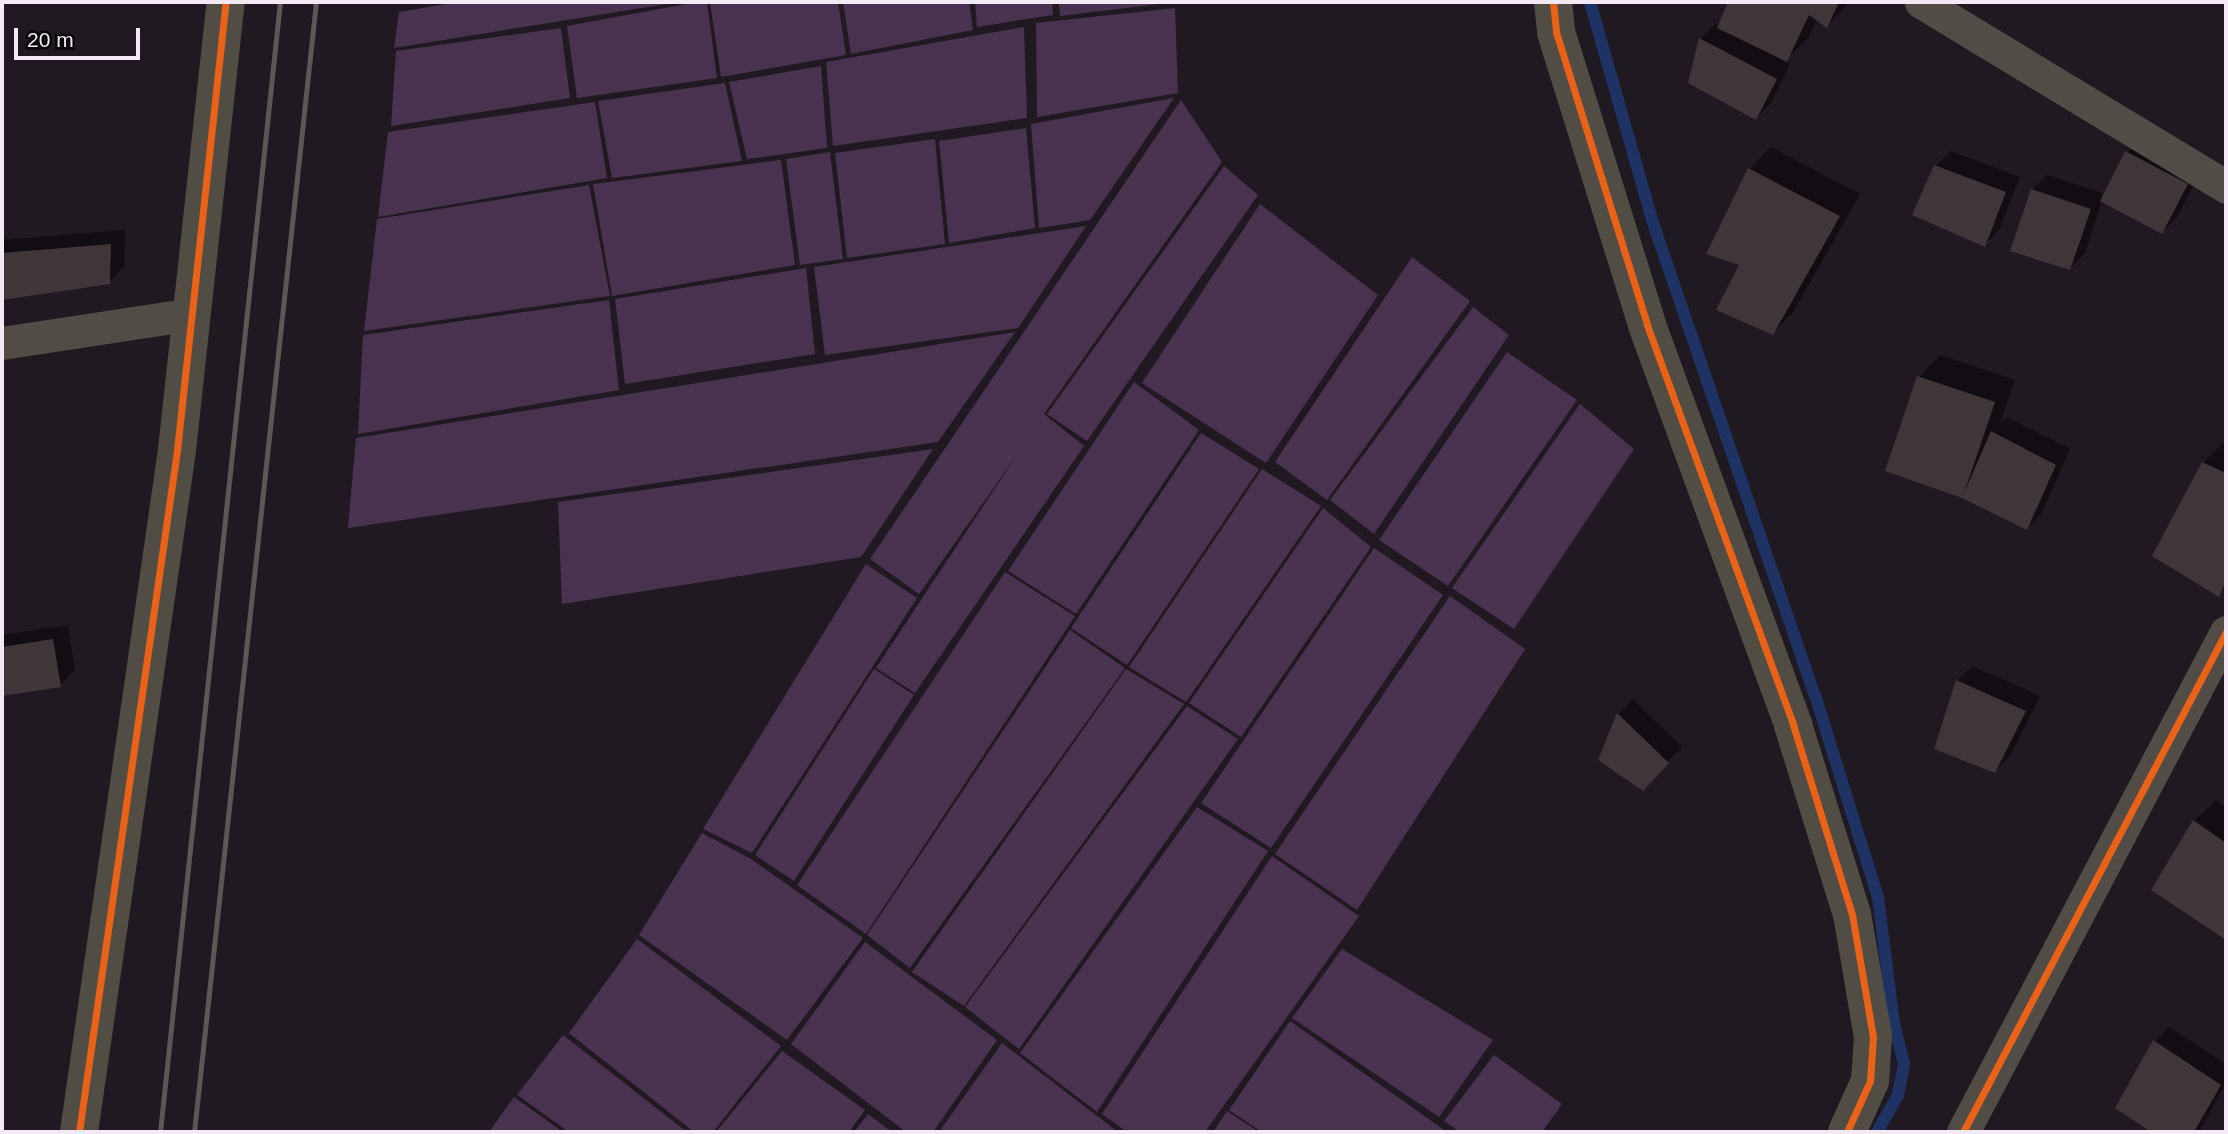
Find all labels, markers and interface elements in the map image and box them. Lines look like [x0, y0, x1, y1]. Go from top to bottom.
scale bar [18, 14, 144, 58]
text: 20 m [27, 28, 74, 51]

